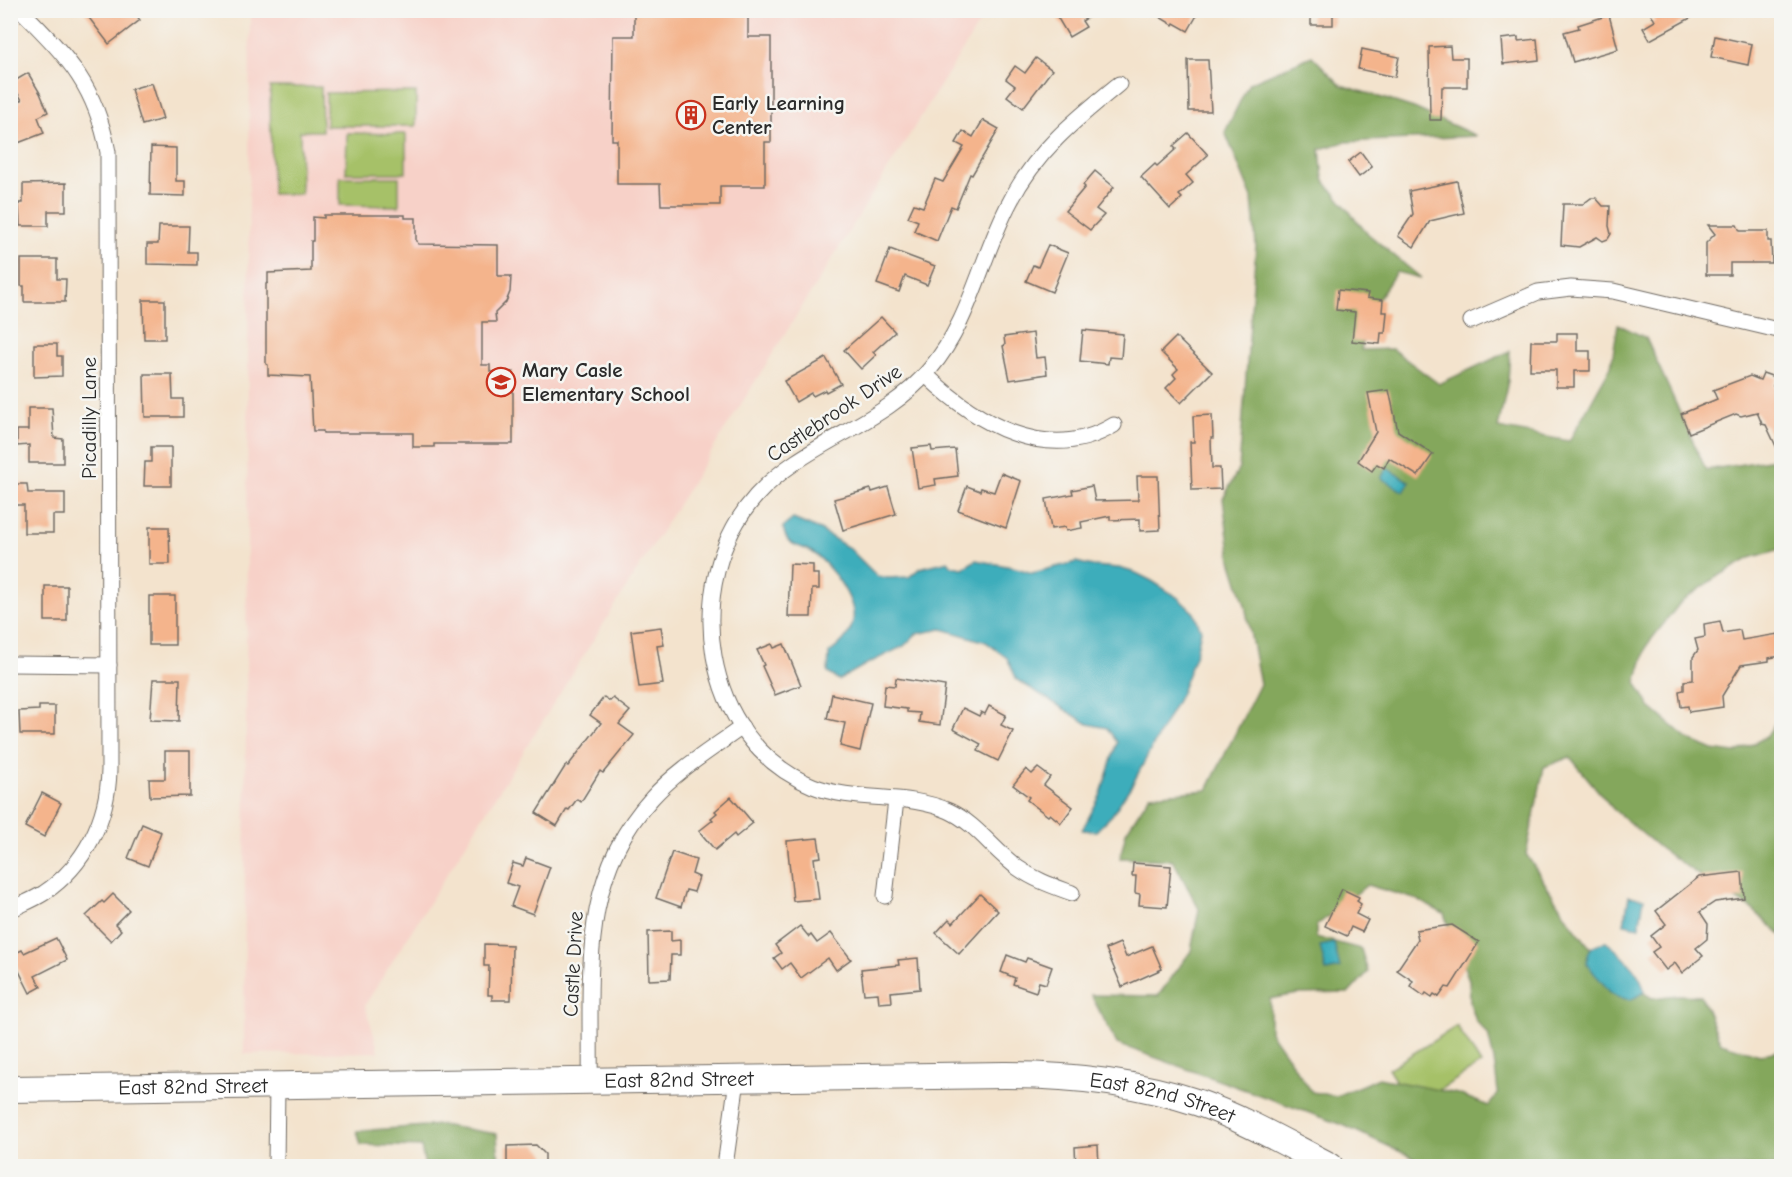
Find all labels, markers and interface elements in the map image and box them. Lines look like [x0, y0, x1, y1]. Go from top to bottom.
place label: Early Learning Center [712, 91, 845, 139]
building icon: Early Learning Center [675, 99, 707, 131]
street label: Picadilly Lane [77, 357, 101, 479]
place label: Mary Casle Elementary School [522, 358, 690, 406]
street label: Castlebrook Drive [762, 359, 906, 467]
school or university icon: Mary Casle Elementary School [485, 366, 517, 398]
street label: Castle Drive [558, 911, 588, 1017]
street label: East 82nd Street [604, 1067, 755, 1093]
street label: East 82nd Street [1089, 1068, 1240, 1129]
street label: East 82nd Street [118, 1073, 269, 1099]

